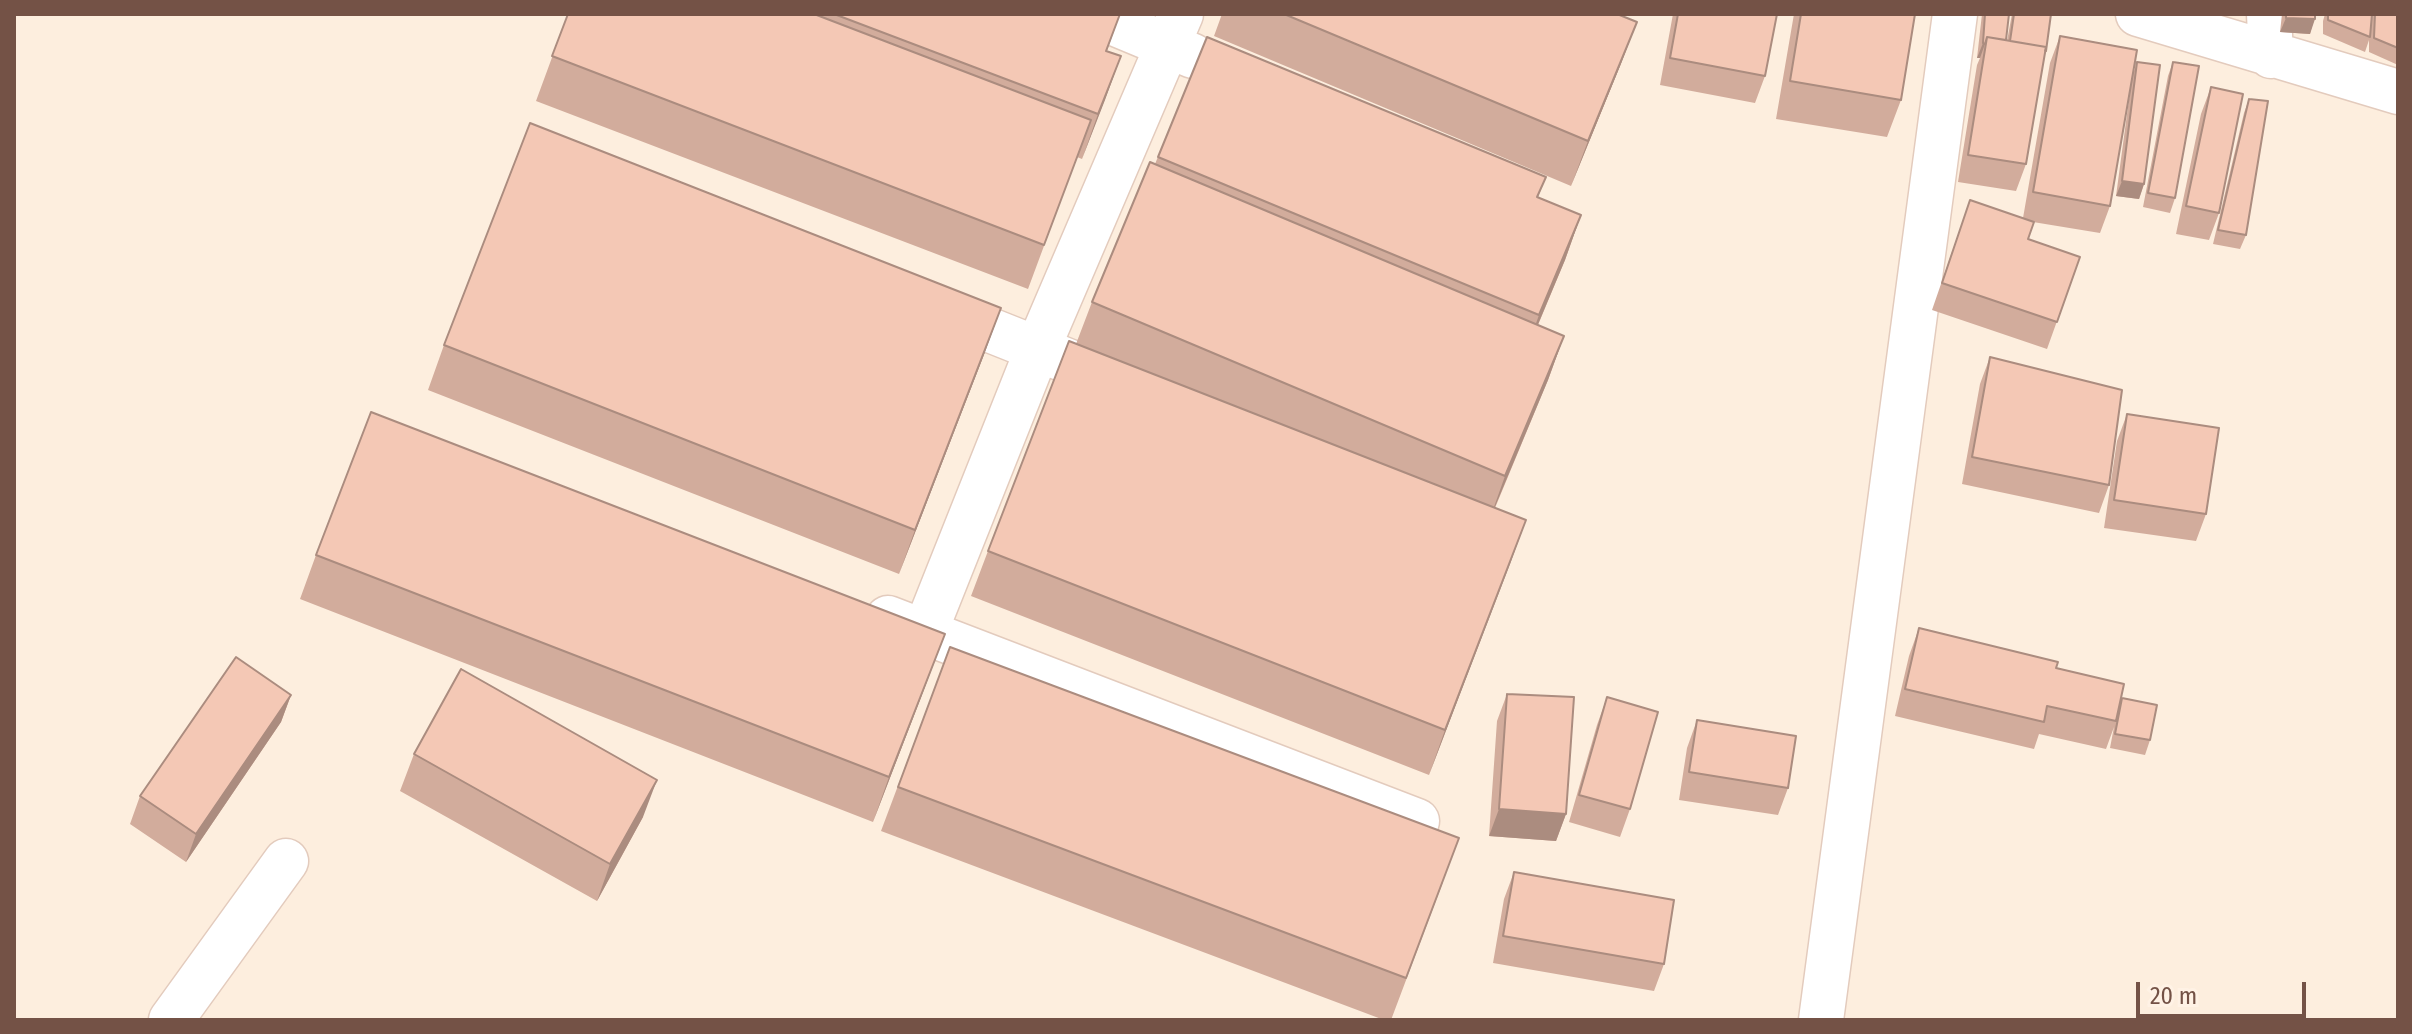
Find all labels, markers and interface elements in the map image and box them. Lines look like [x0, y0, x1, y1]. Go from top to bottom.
scale bar [2140, 966, 2310, 1016]
text: 20 m [2150, 982, 2197, 1010]

